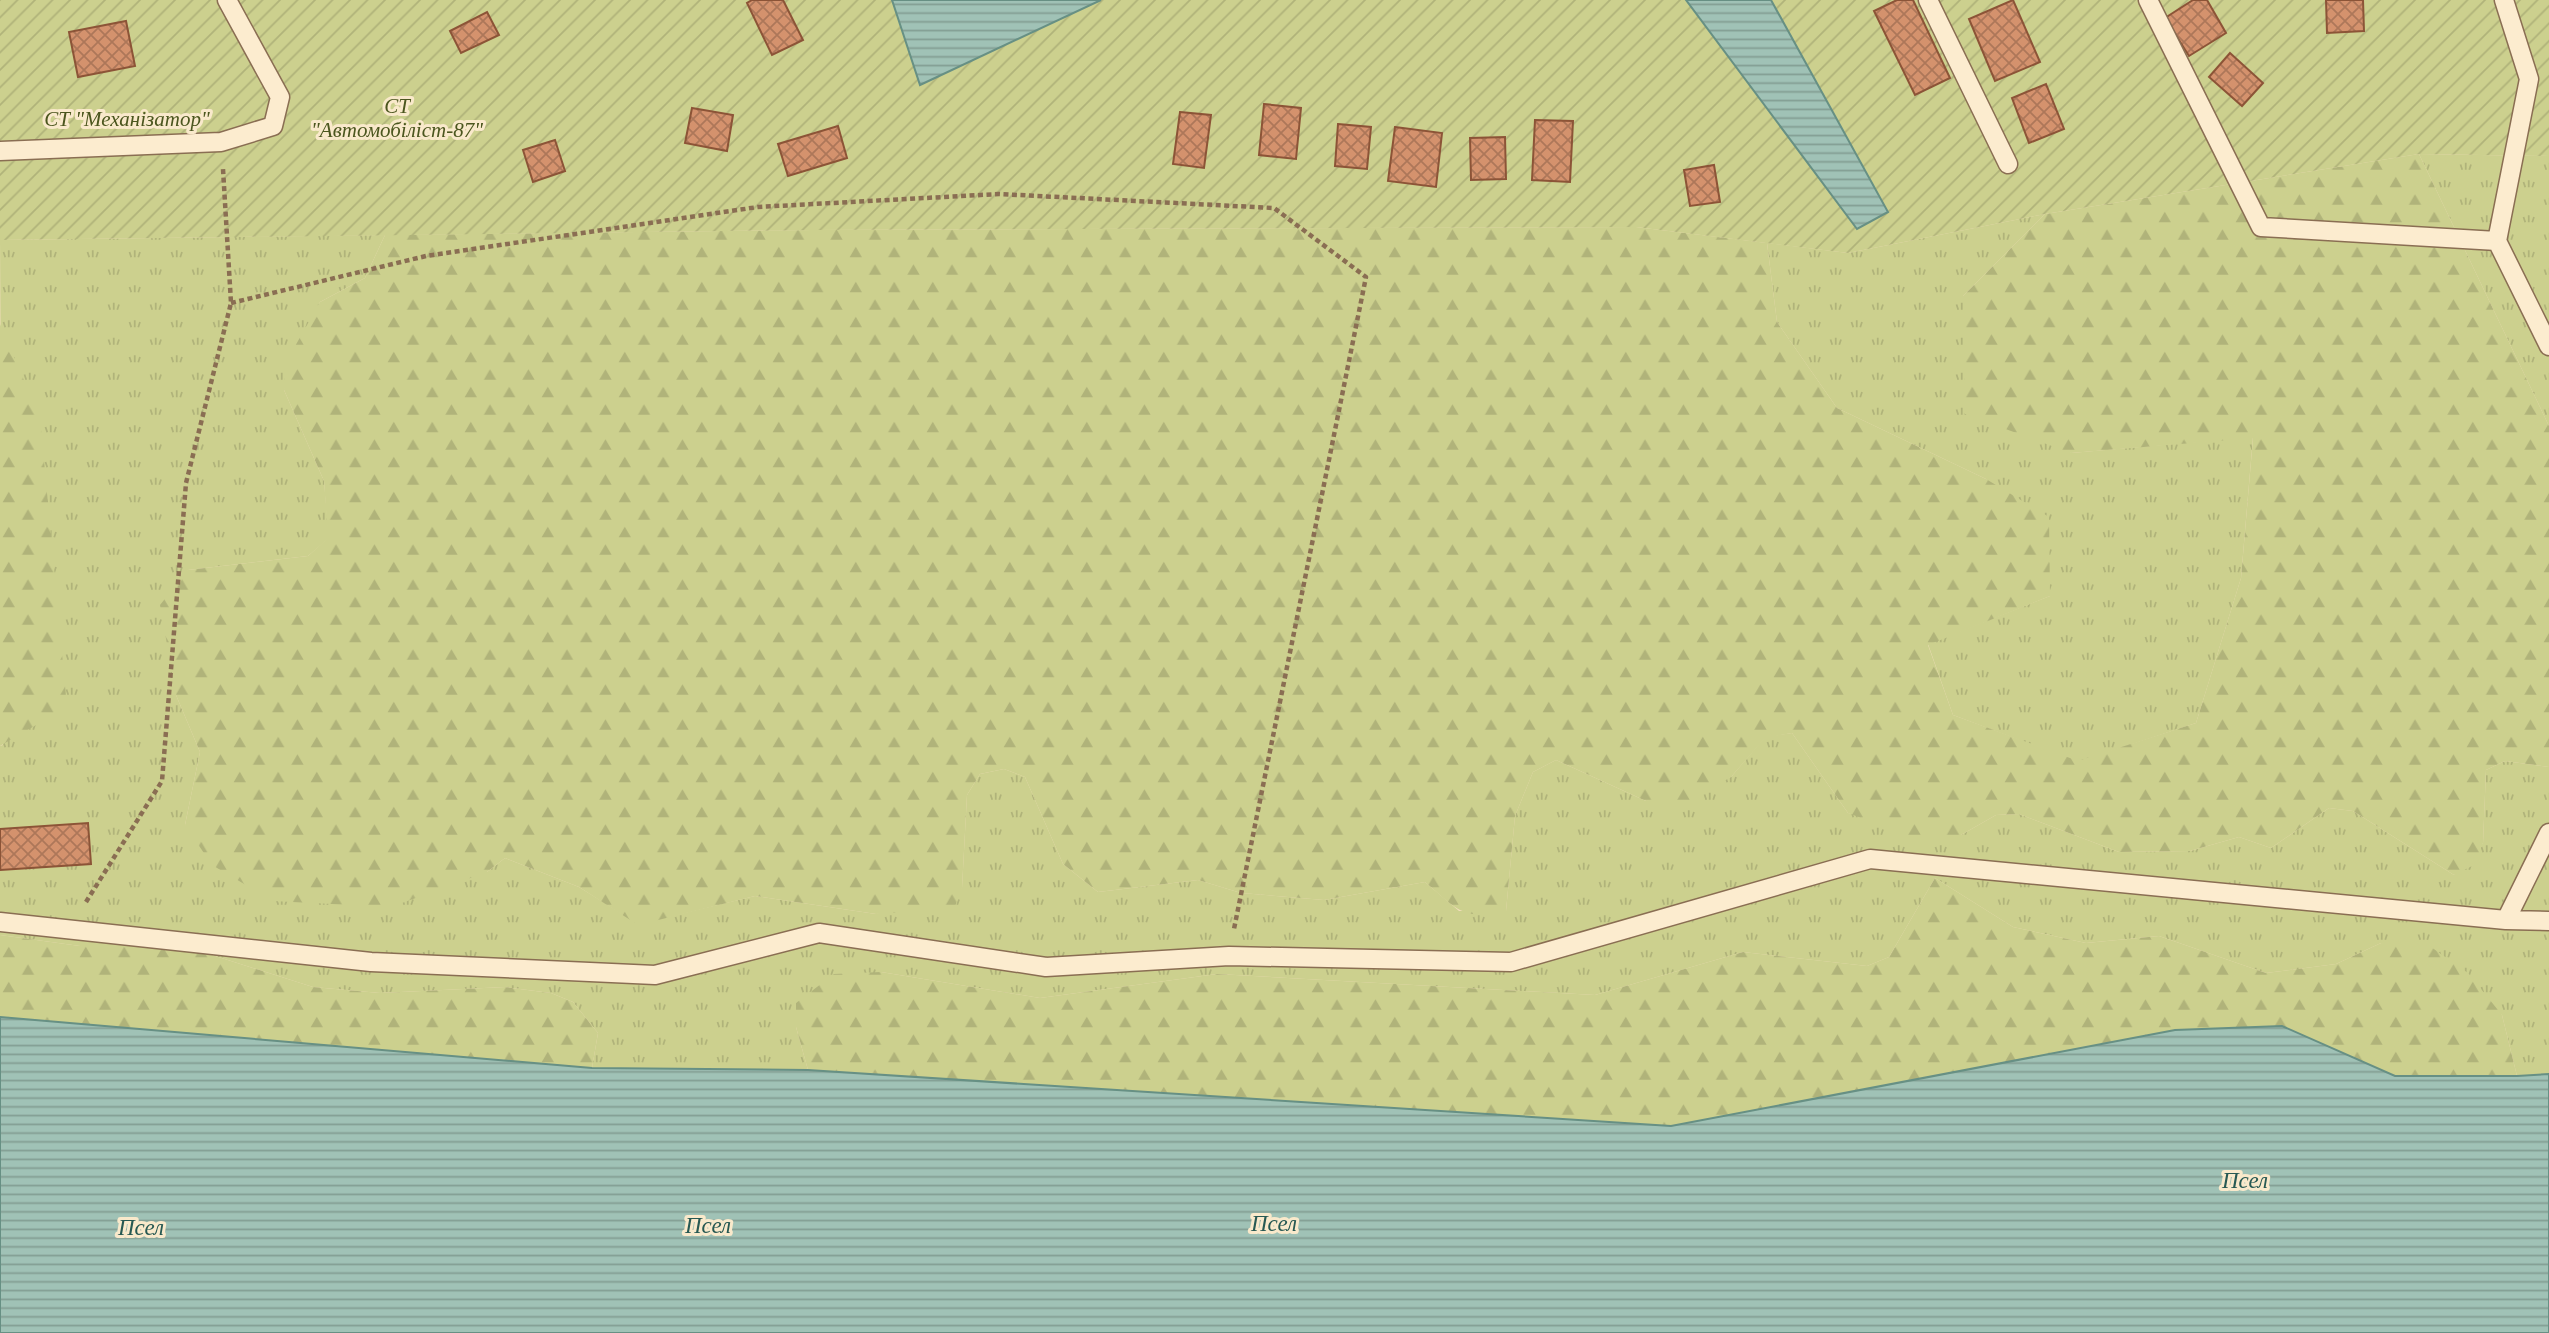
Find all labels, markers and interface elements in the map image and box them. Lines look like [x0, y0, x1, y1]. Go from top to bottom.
park label: СТ "Автомобiлiст-87" [311, 94, 483, 142]
park label: СТ "Механізатор" [44, 107, 210, 131]
water label: Псел [2221, 1168, 2268, 1193]
water label: Псел [1250, 1211, 1297, 1236]
water label: Псел [684, 1213, 731, 1238]
water label: Псел [117, 1215, 164, 1240]

